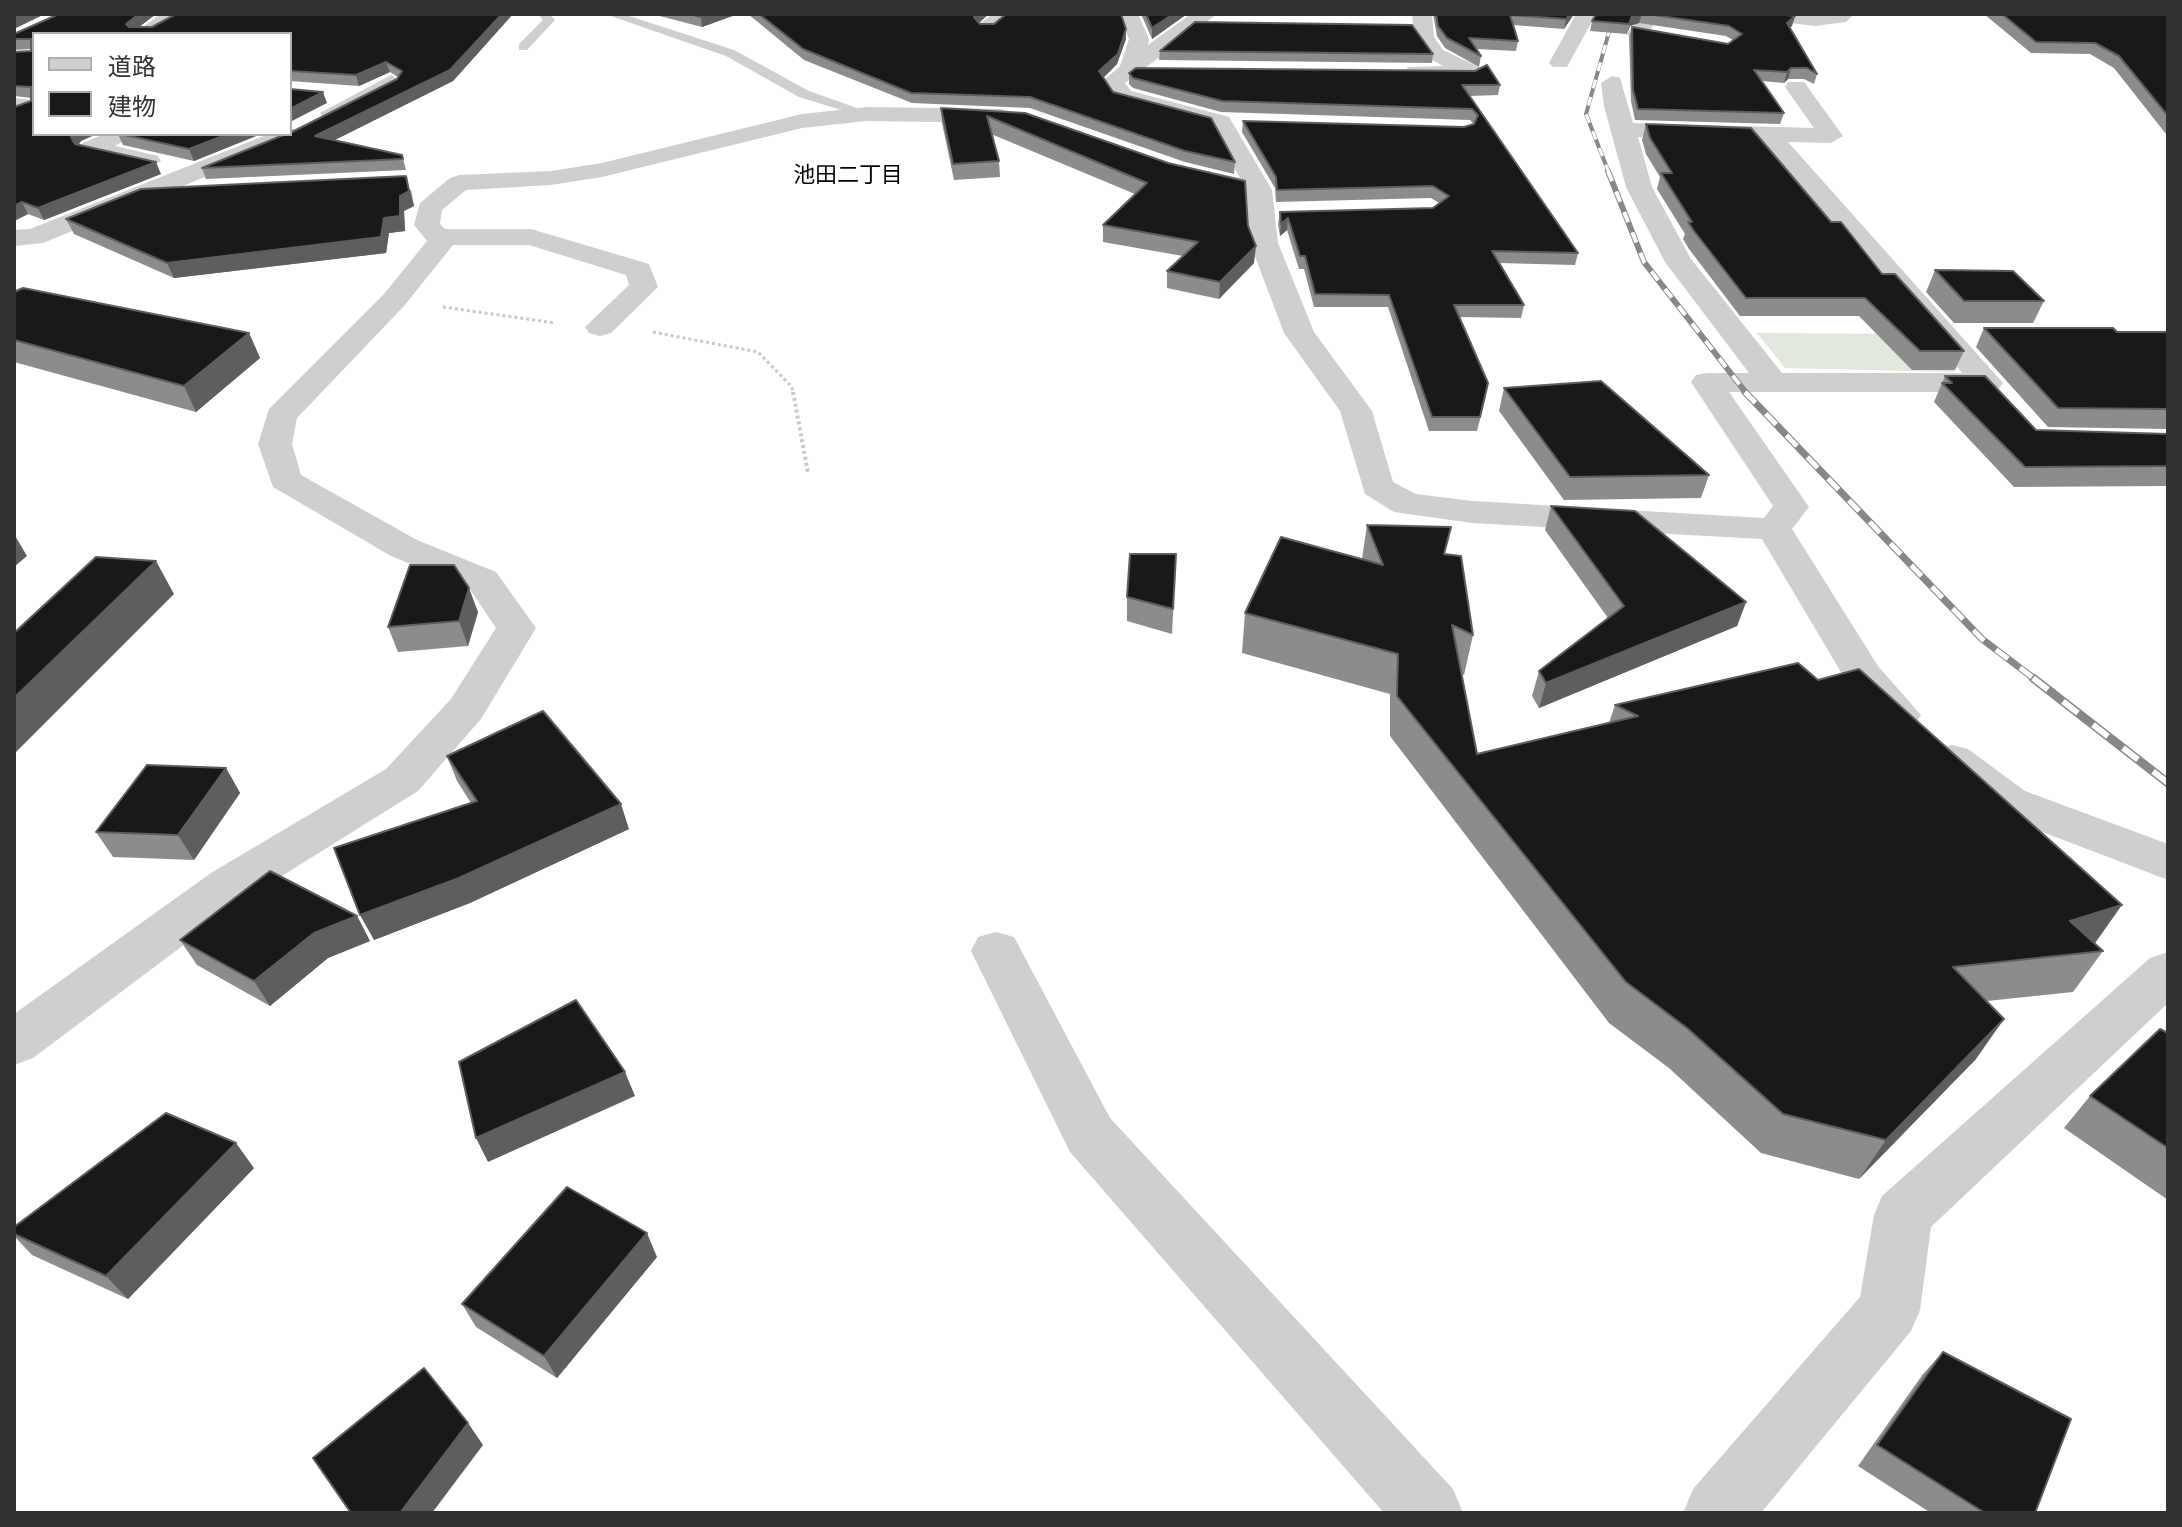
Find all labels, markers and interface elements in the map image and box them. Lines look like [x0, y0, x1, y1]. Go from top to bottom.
legend [32, 32, 292, 136]
text: 道路 [108, 52, 156, 82]
text: 建物 [108, 92, 156, 122]
district label: 池田二丁目 [793, 163, 903, 189]

